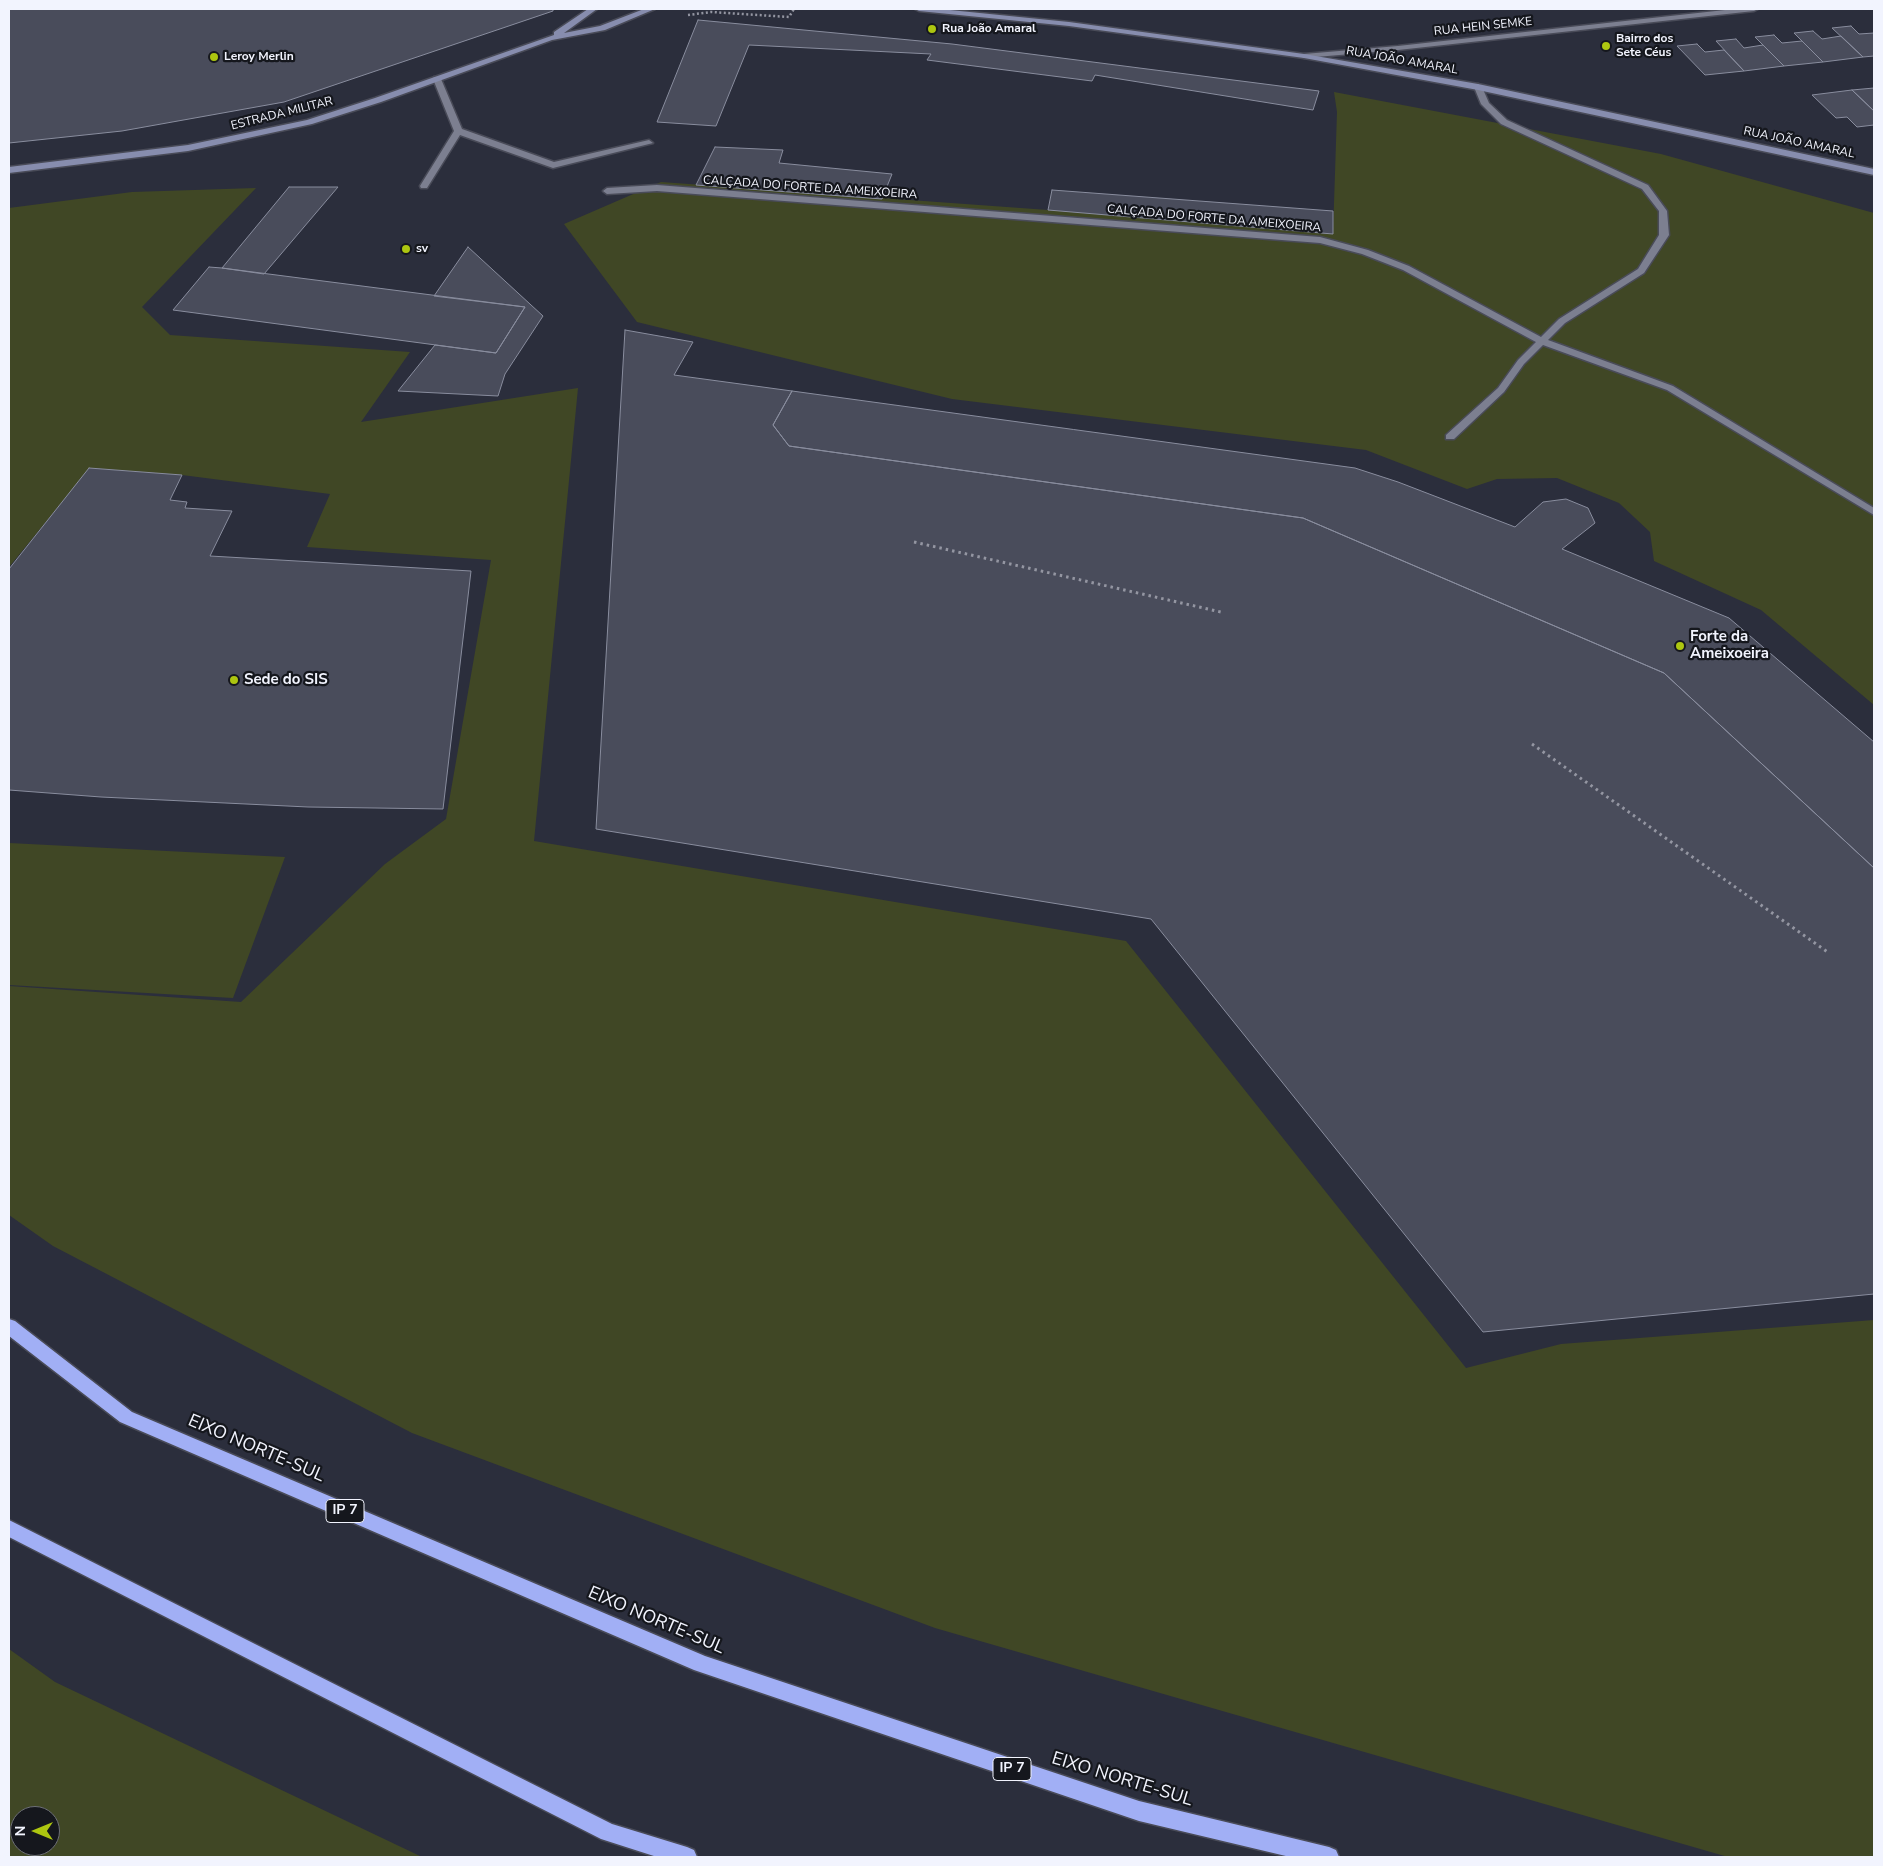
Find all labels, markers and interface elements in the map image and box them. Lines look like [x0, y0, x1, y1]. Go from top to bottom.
street label: RUA HEIN SEMKE [1433, 15, 1533, 39]
place label: Rua João Amaral [942, 22, 1036, 36]
marker: Rua João Amaral [926, 23, 938, 35]
place label: Bairro dos Sete Céus [1616, 32, 1673, 60]
marker: Bairro dos Sete Céus [1600, 40, 1612, 52]
street label: RUA JOÃO AMARAL [1345, 44, 1459, 78]
place label: Leroy Merlin [224, 50, 294, 64]
marker: Leroy Merlin [208, 51, 220, 63]
street label: ESTRADA MILITAR [230, 94, 334, 134]
street label: RUA JOÃO AMARAL [1742, 124, 1856, 162]
street label: CALÇADA DO FORTE DA AMEIXOEIRA [702, 173, 918, 203]
street label: CALÇADA DO FORTE DA AMEIXOEIRA [1106, 202, 1322, 236]
place label: sv [416, 242, 428, 256]
marker: sv [400, 243, 412, 255]
place label: Forte da Ameixoeira [1690, 628, 1769, 663]
marker: Forte da Ameixoeira [1674, 640, 1686, 652]
place label: Sede do SIS [244, 671, 328, 689]
marker: Sede do SIS [228, 674, 240, 686]
street label: EIXO NORTE-SUL [185, 1411, 327, 1487]
road number: IP 7 [326, 1500, 364, 1522]
street label: EIXO NORTE-SUL [585, 1583, 727, 1659]
street label: EIXO NORTE-SUL [1049, 1748, 1195, 1812]
road number: IP 7 [993, 1758, 1031, 1780]
north arrow [10, 1806, 60, 1856]
text: N [11, 1826, 30, 1836]

